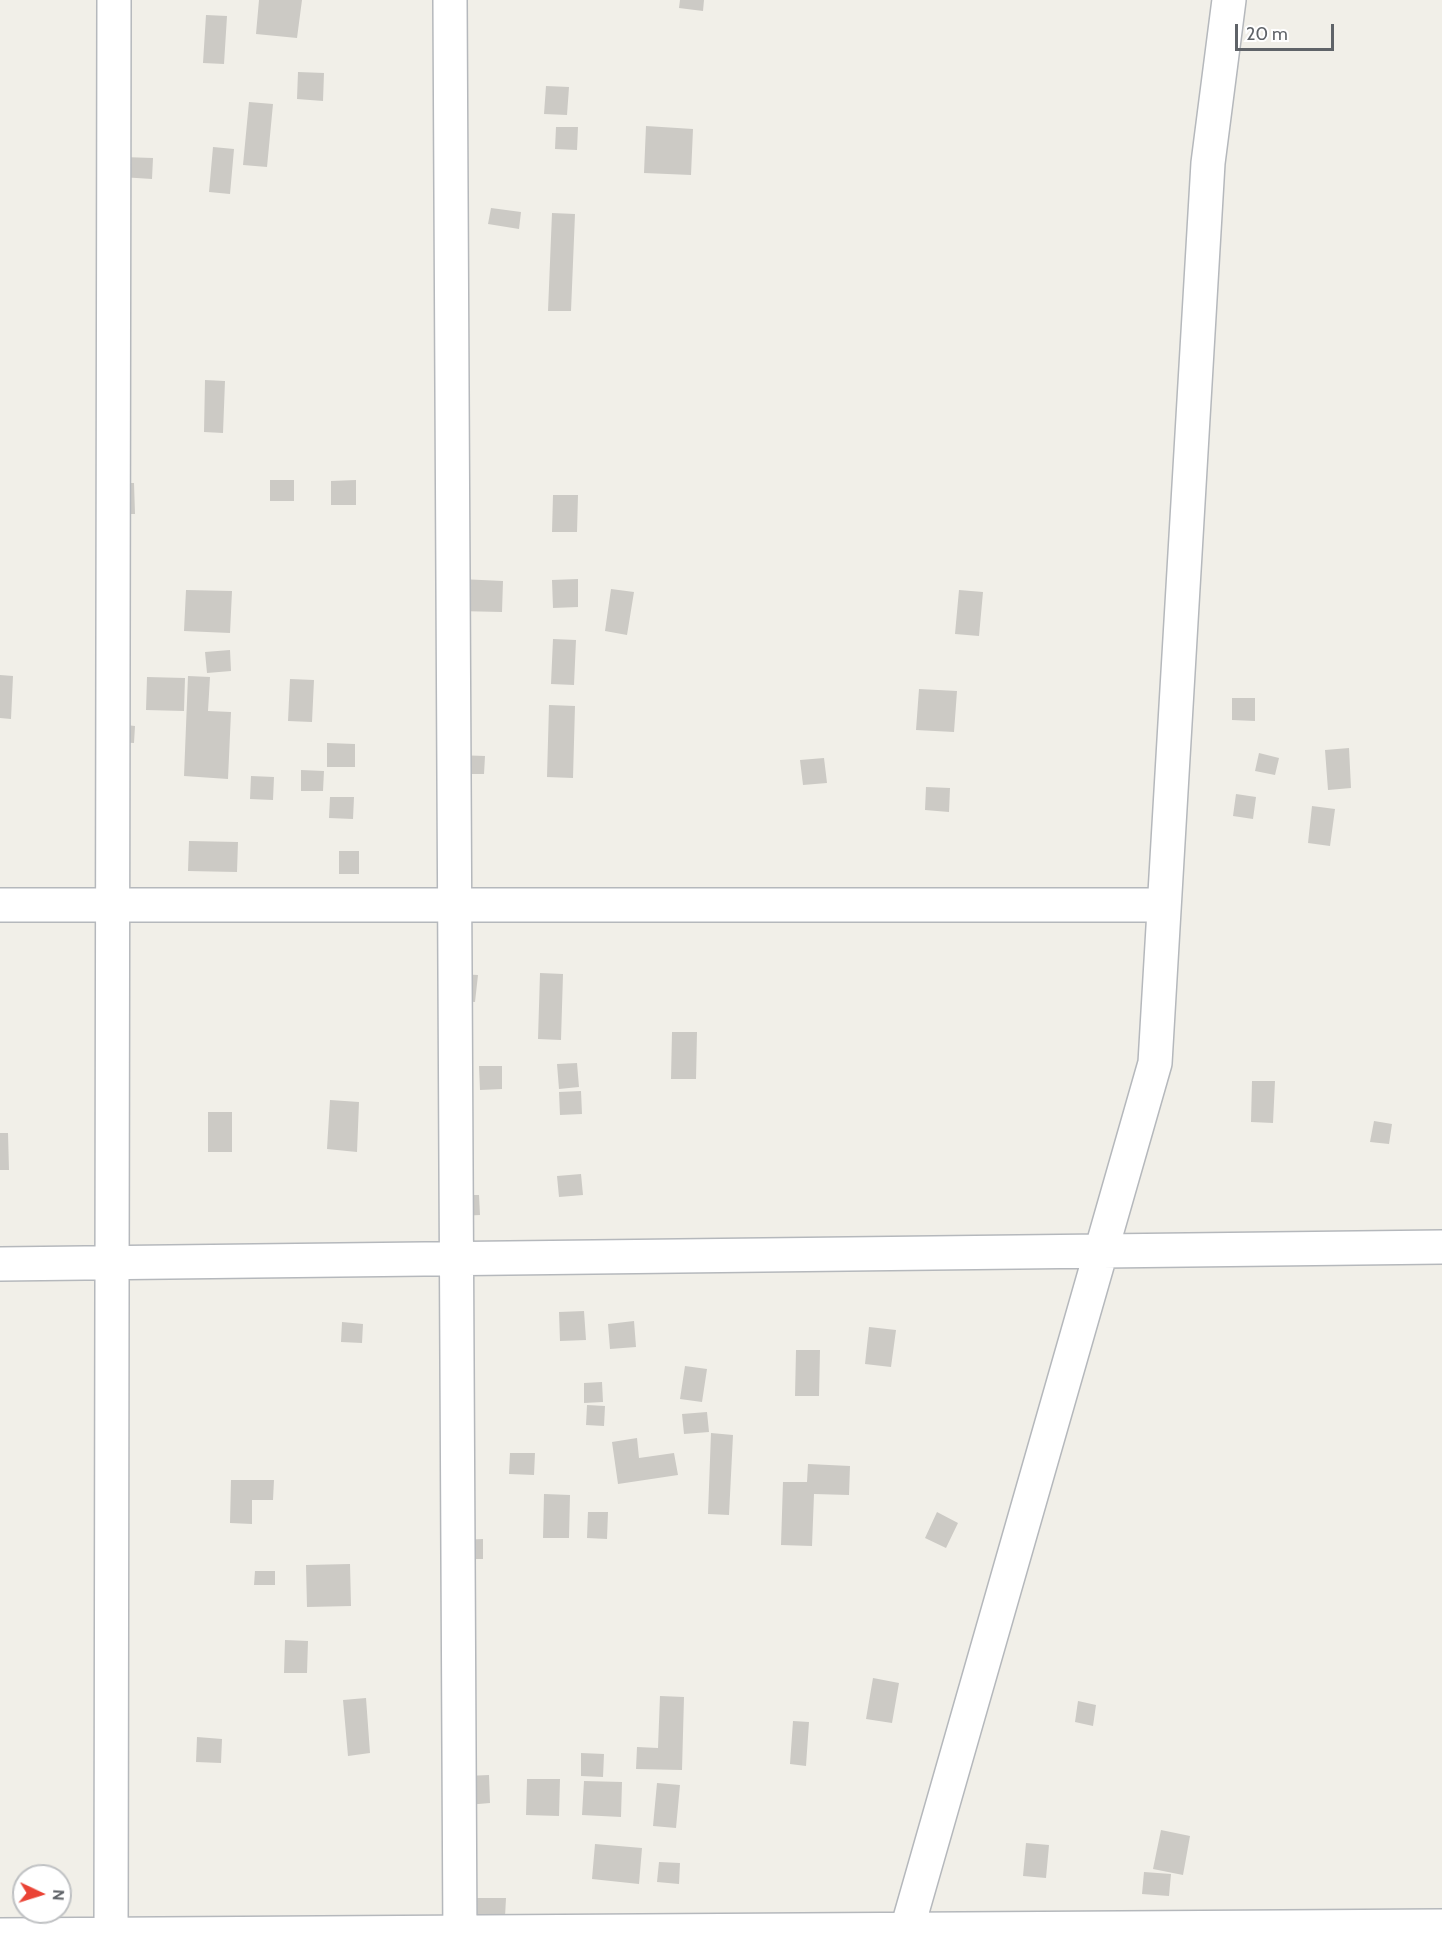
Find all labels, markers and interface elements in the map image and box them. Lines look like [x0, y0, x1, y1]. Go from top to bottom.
scale bar [1238, 12, 1337, 50]
text: 20 m [1246, 23, 1288, 45]
north arrow [12, 1864, 72, 1924]
text: N [49, 1889, 68, 1901]

